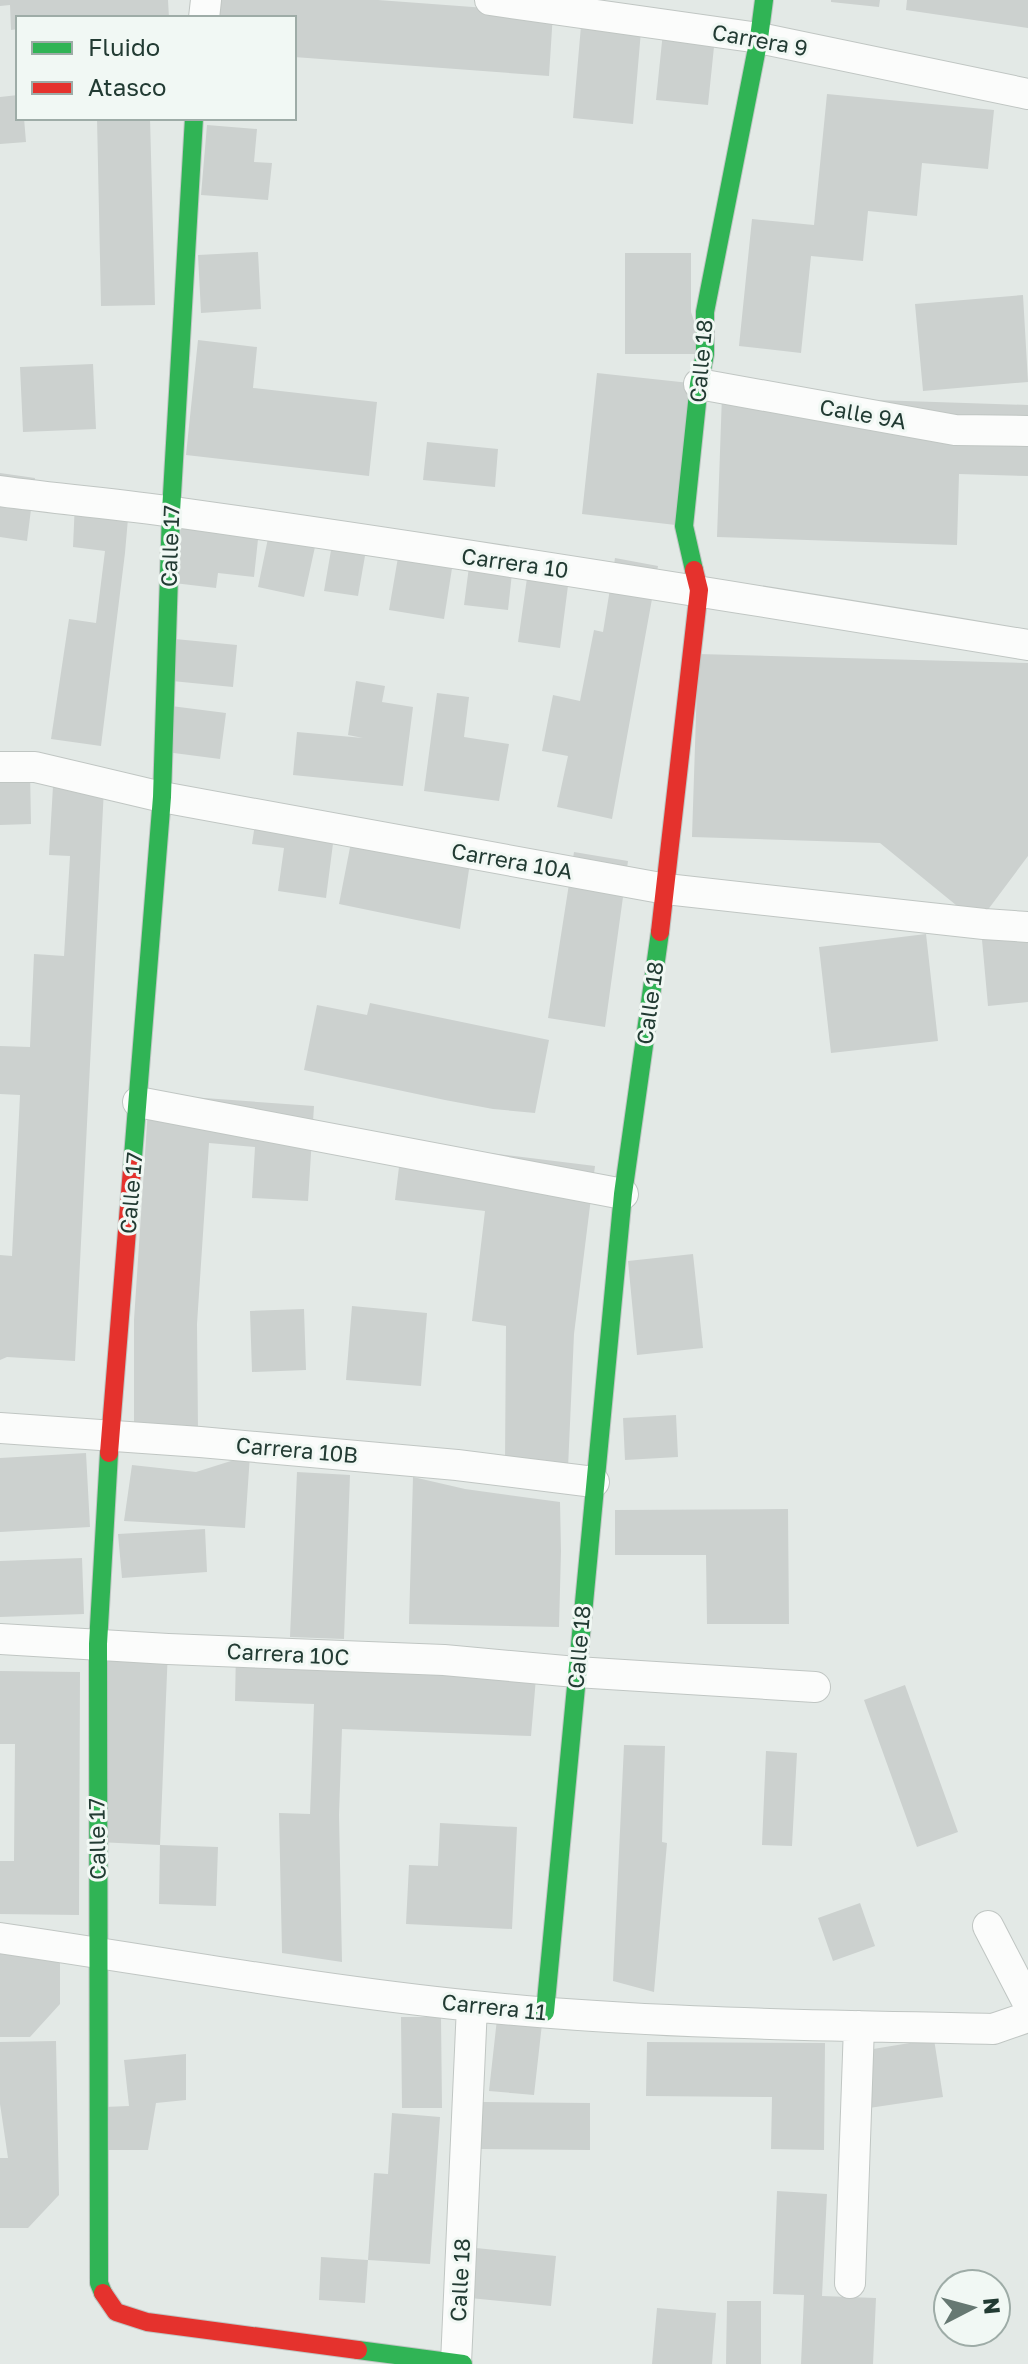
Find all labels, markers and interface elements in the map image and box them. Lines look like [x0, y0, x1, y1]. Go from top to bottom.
legend [16, 16, 296, 120]
street label: Carrera 9 [710, 18, 810, 61]
text: Fluido [88, 32, 160, 61]
text: Atasco [88, 72, 166, 101]
street label: Calle 18 [683, 318, 718, 404]
street label: Calle 9A [818, 393, 909, 434]
street label: Calle 17 [155, 505, 184, 587]
street label: Carrera 10 [460, 542, 570, 583]
street label: Carrera 10A [449, 837, 575, 884]
street label: Calle 18 [630, 960, 669, 1046]
street label: Calle 17 [113, 1151, 148, 1235]
street label: Carrera 10B [235, 1431, 359, 1468]
street label: Calle 18 [561, 1604, 596, 1690]
street label: Carrera 10C [226, 1637, 350, 1670]
street label: Calle 17 [82, 1798, 111, 1880]
street label: Carrera 11 [441, 1988, 548, 2025]
street label: Calle 18 [444, 2238, 475, 2322]
north arrow [932, 2268, 1012, 2348]
text: N [978, 2296, 1007, 2316]

